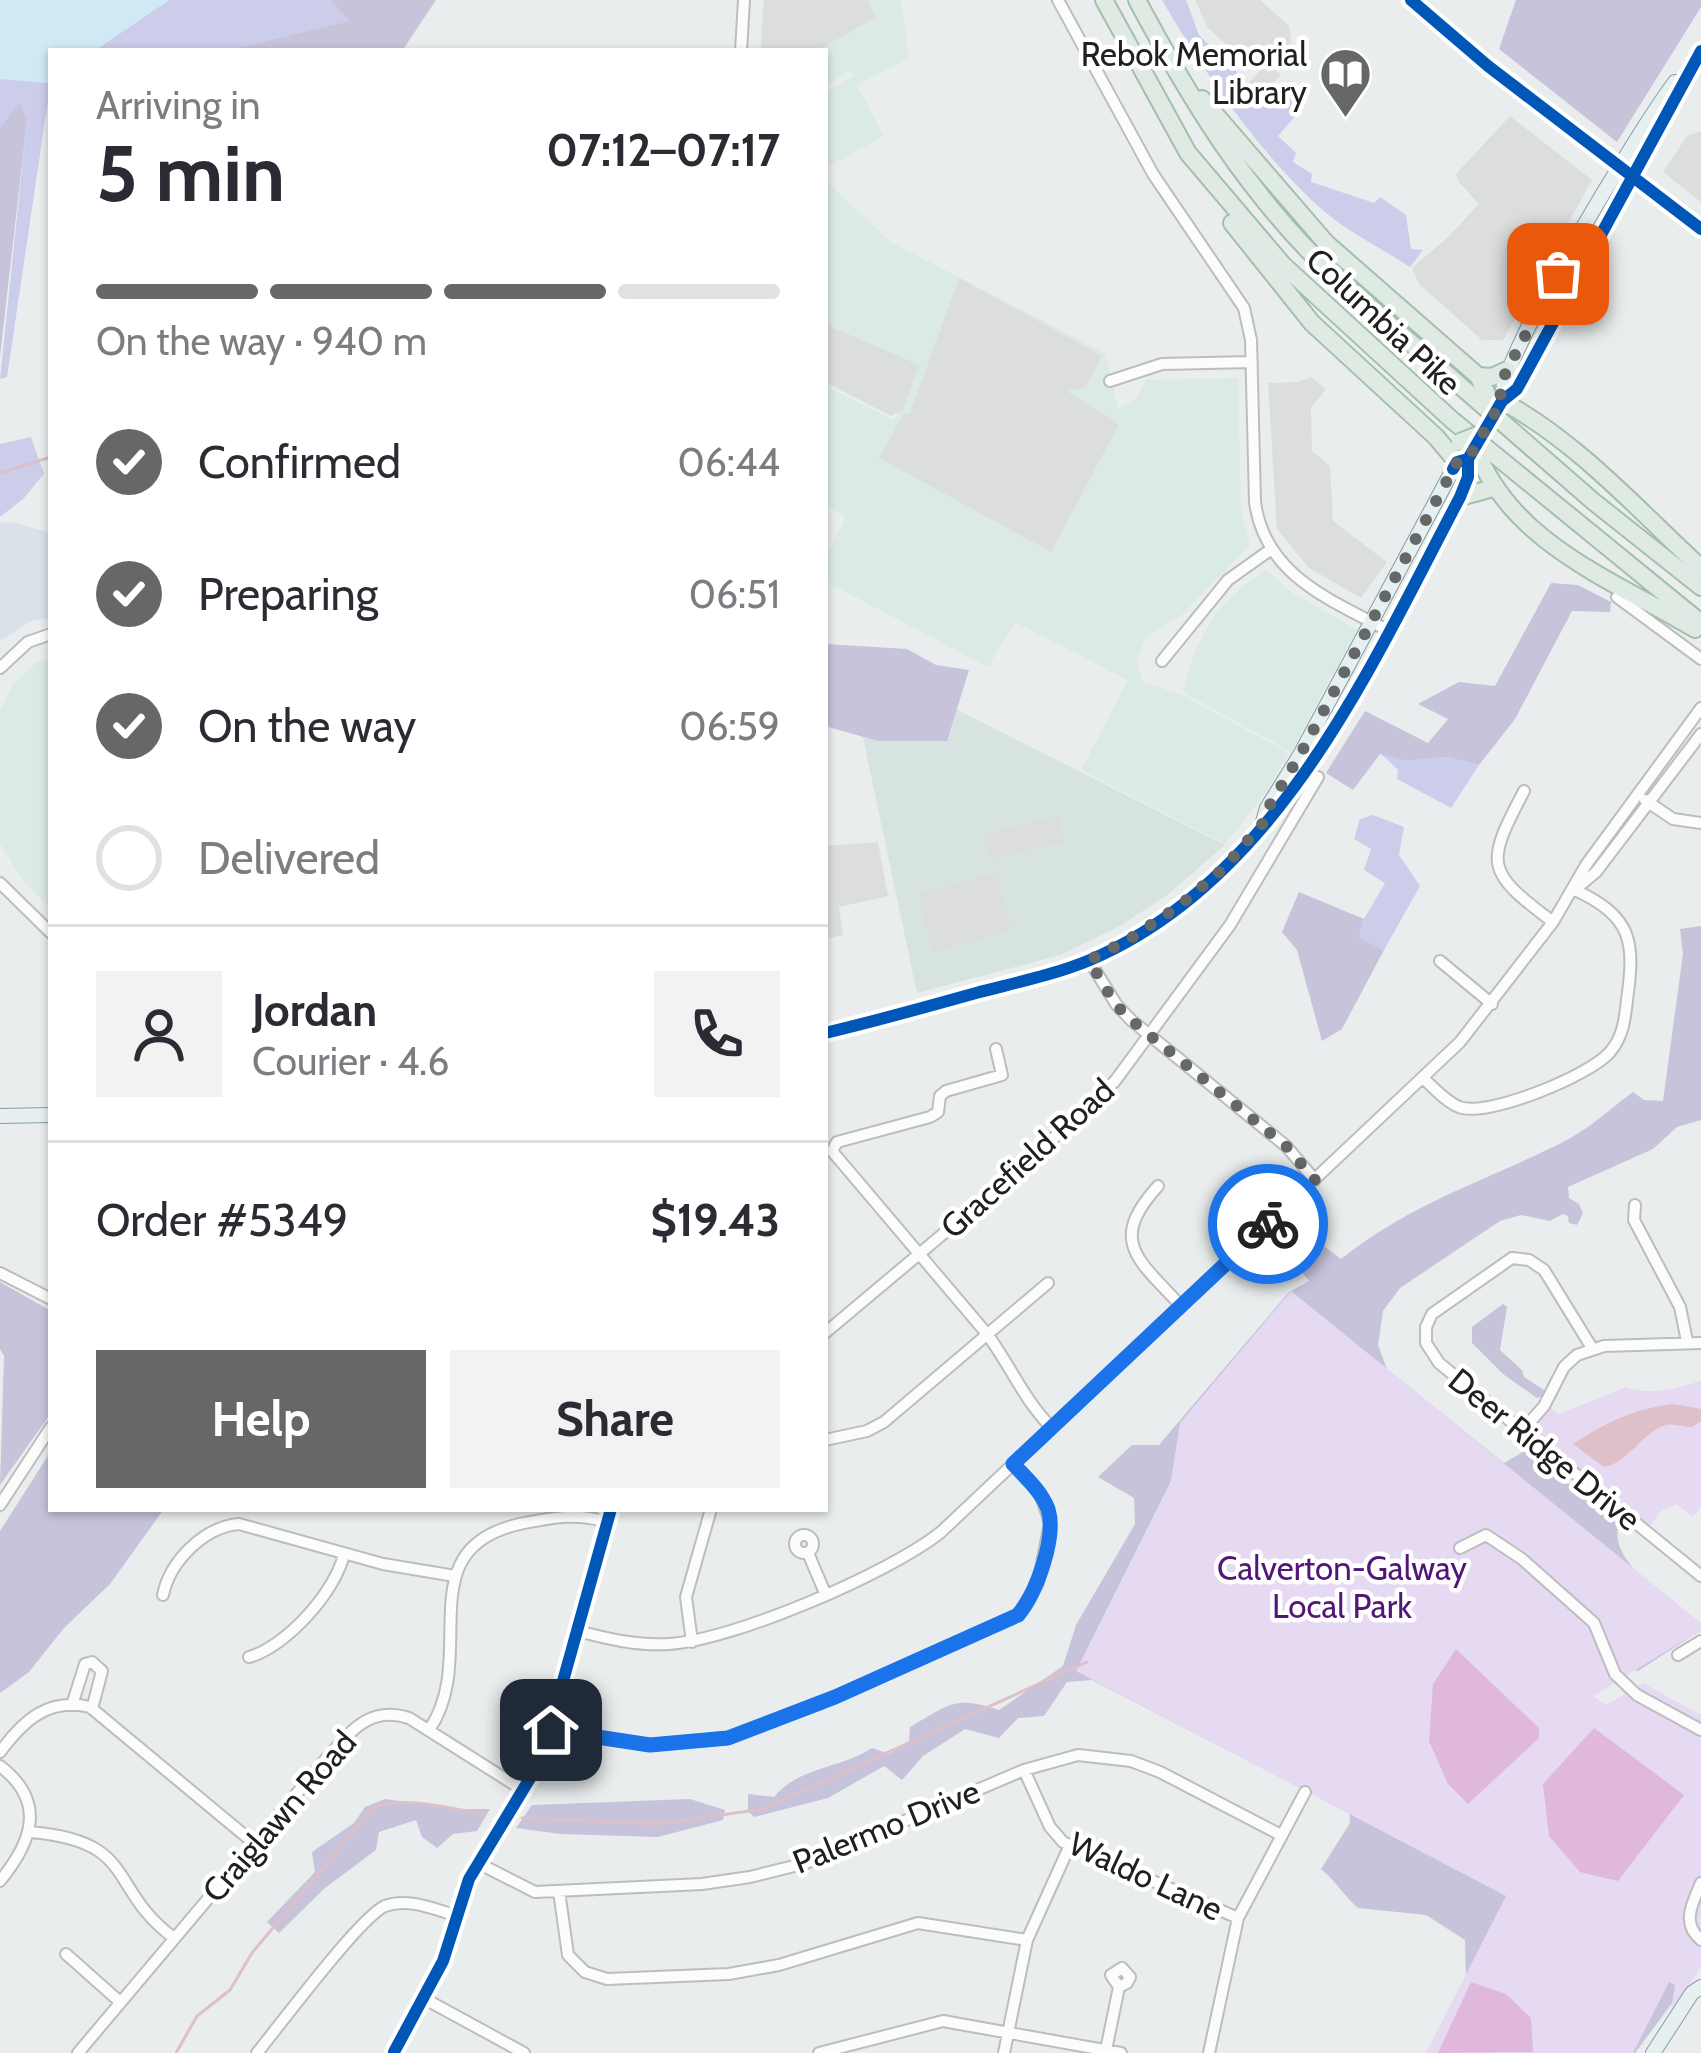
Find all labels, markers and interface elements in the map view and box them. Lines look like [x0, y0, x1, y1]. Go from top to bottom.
place label: Rebok Memorial Library [1081, 34, 1307, 112]
library icon: Rebok Memorial Library [1318, 45, 1374, 119]
text: Arriving in [96, 81, 260, 129]
text: 07:12–07:17 [546, 123, 780, 177]
text: 5 min [96, 126, 285, 221]
pin [1507, 223, 1609, 325]
street label: Columbia Pike [1298, 239, 1470, 403]
icon: bag [1525, 241, 1591, 307]
text: On the way · 940 m [96, 317, 427, 365]
icon: check [96, 429, 162, 495]
text: Confirmed [198, 435, 401, 489]
text: 06:44 [677, 438, 780, 486]
icon: check [96, 561, 162, 627]
text: Preparing [198, 567, 378, 621]
text: 06:51 [689, 570, 780, 618]
icon: check [96, 693, 162, 759]
text: On the way [198, 699, 416, 753]
text: 06:59 [679, 702, 780, 750]
text: Delivered [198, 831, 380, 885]
button: person [96, 971, 222, 1097]
button: phone [654, 971, 780, 1097]
text: Jordan [252, 983, 377, 1037]
text: Courier · 4.6 [252, 1037, 449, 1085]
street label: Gracefield Road [932, 1070, 1122, 1246]
courier [1208, 1164, 1328, 1284]
icon: bike [1235, 1191, 1301, 1257]
text: Order #5349 [96, 1193, 348, 1247]
text: $19.43 [651, 1193, 780, 1247]
button: Help [96, 1350, 426, 1488]
button: Share [450, 1350, 780, 1488]
street label: Deer Ridge Drive [1441, 1359, 1649, 1539]
park label: Calverton-Galway Local Park [1217, 1548, 1467, 1626]
pin [500, 1679, 602, 1781]
icon: home [518, 1697, 584, 1763]
street label: Craiglawn Road [194, 1722, 364, 1910]
street label: Palermo Drive [787, 1770, 985, 1882]
street label: Waldo Lane [1063, 1823, 1229, 1929]

